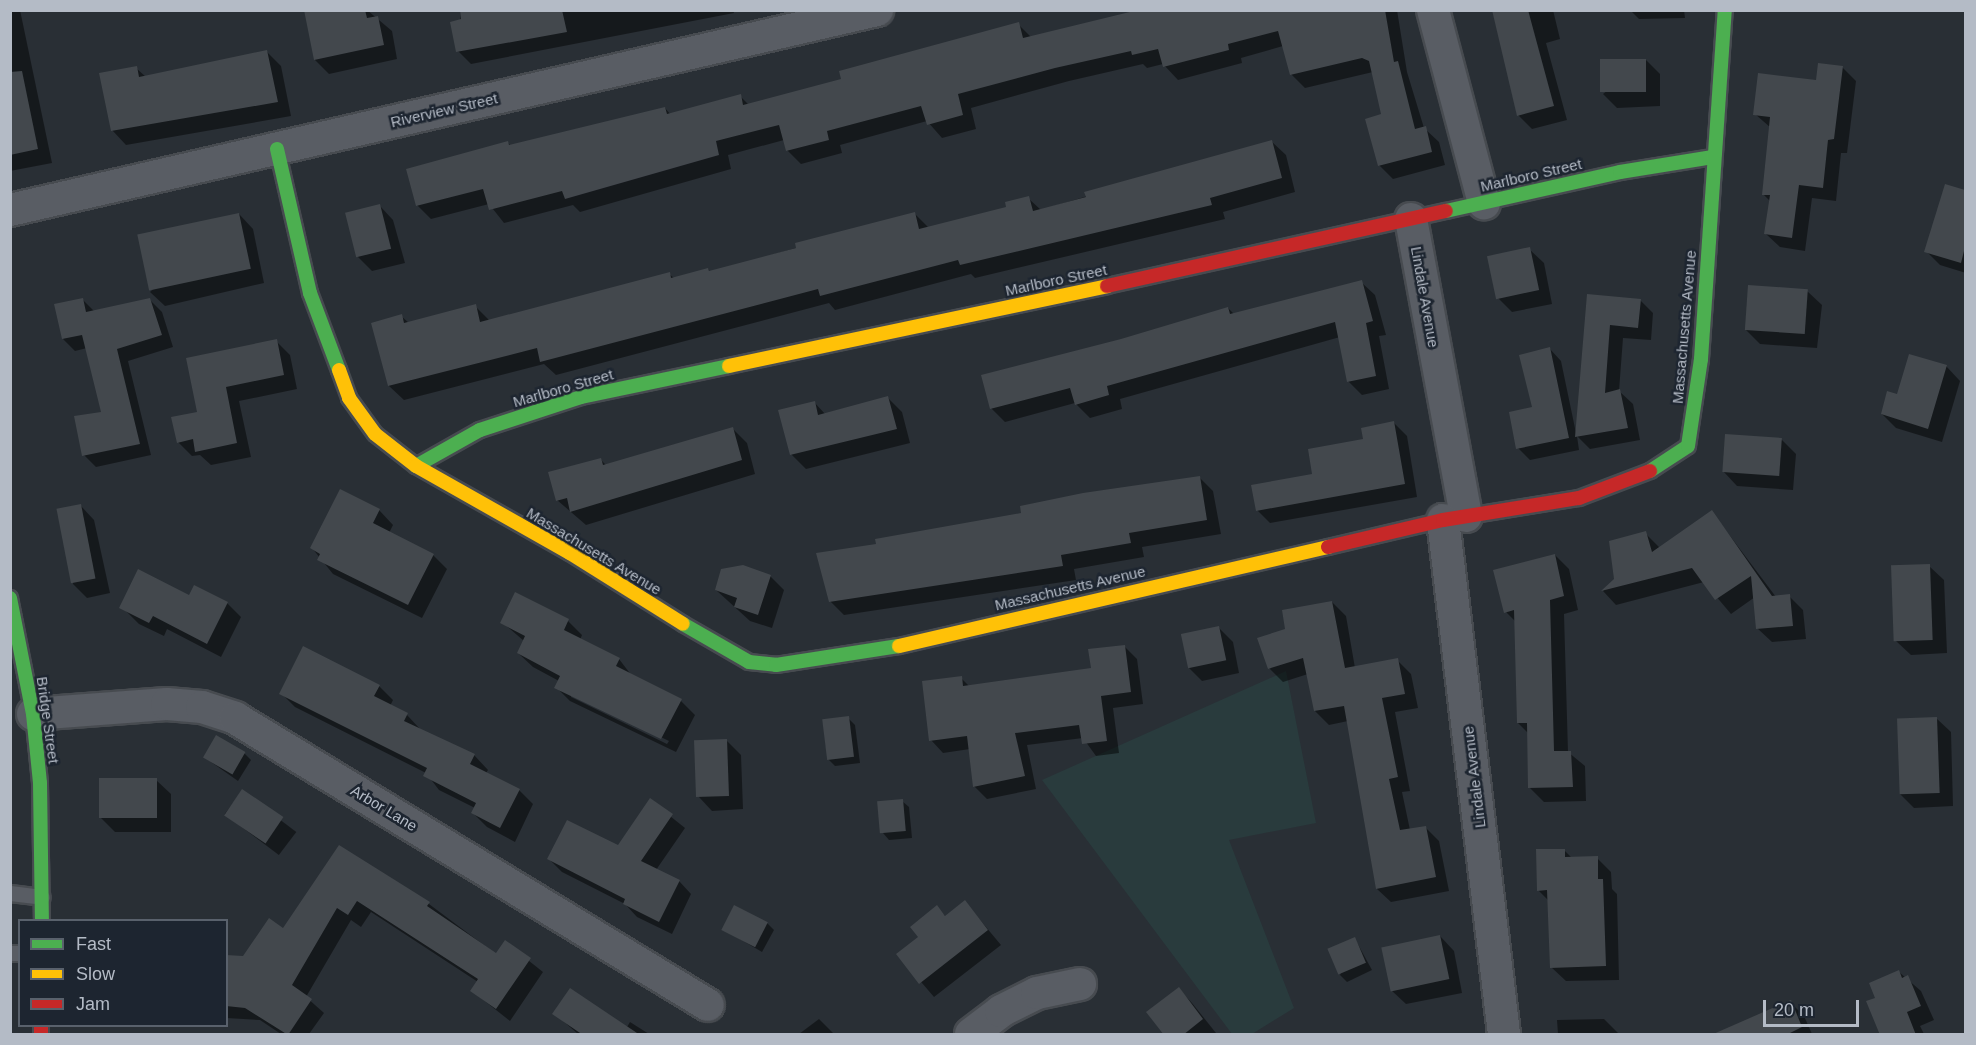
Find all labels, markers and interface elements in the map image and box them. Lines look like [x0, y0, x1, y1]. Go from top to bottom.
street label: Riverview Street [389, 89, 499, 131]
street label: Marlboro Street [1479, 155, 1583, 195]
street label: Lindale Avenue [1407, 245, 1443, 349]
street label: Massachusetts Avenue [1668, 249, 1700, 405]
street label: Marlboro Street [1004, 260, 1108, 300]
street label: Marlboro Street [511, 365, 615, 411]
street label: Massachusetts Avenue [523, 503, 665, 599]
street label: Massachusetts Avenue [993, 562, 1147, 614]
street label: Bridge Street [33, 675, 63, 765]
street label: Lindale Avenue [1459, 725, 1489, 829]
street label: Arbor Lane [348, 781, 420, 835]
legend [18, 919, 228, 1027]
text: Fast [76, 934, 111, 954]
text: Slow [76, 964, 115, 984]
scale bar [1766, 988, 1862, 1026]
text: Jam [76, 994, 110, 1014]
text: 20 m [1774, 1000, 1814, 1020]

